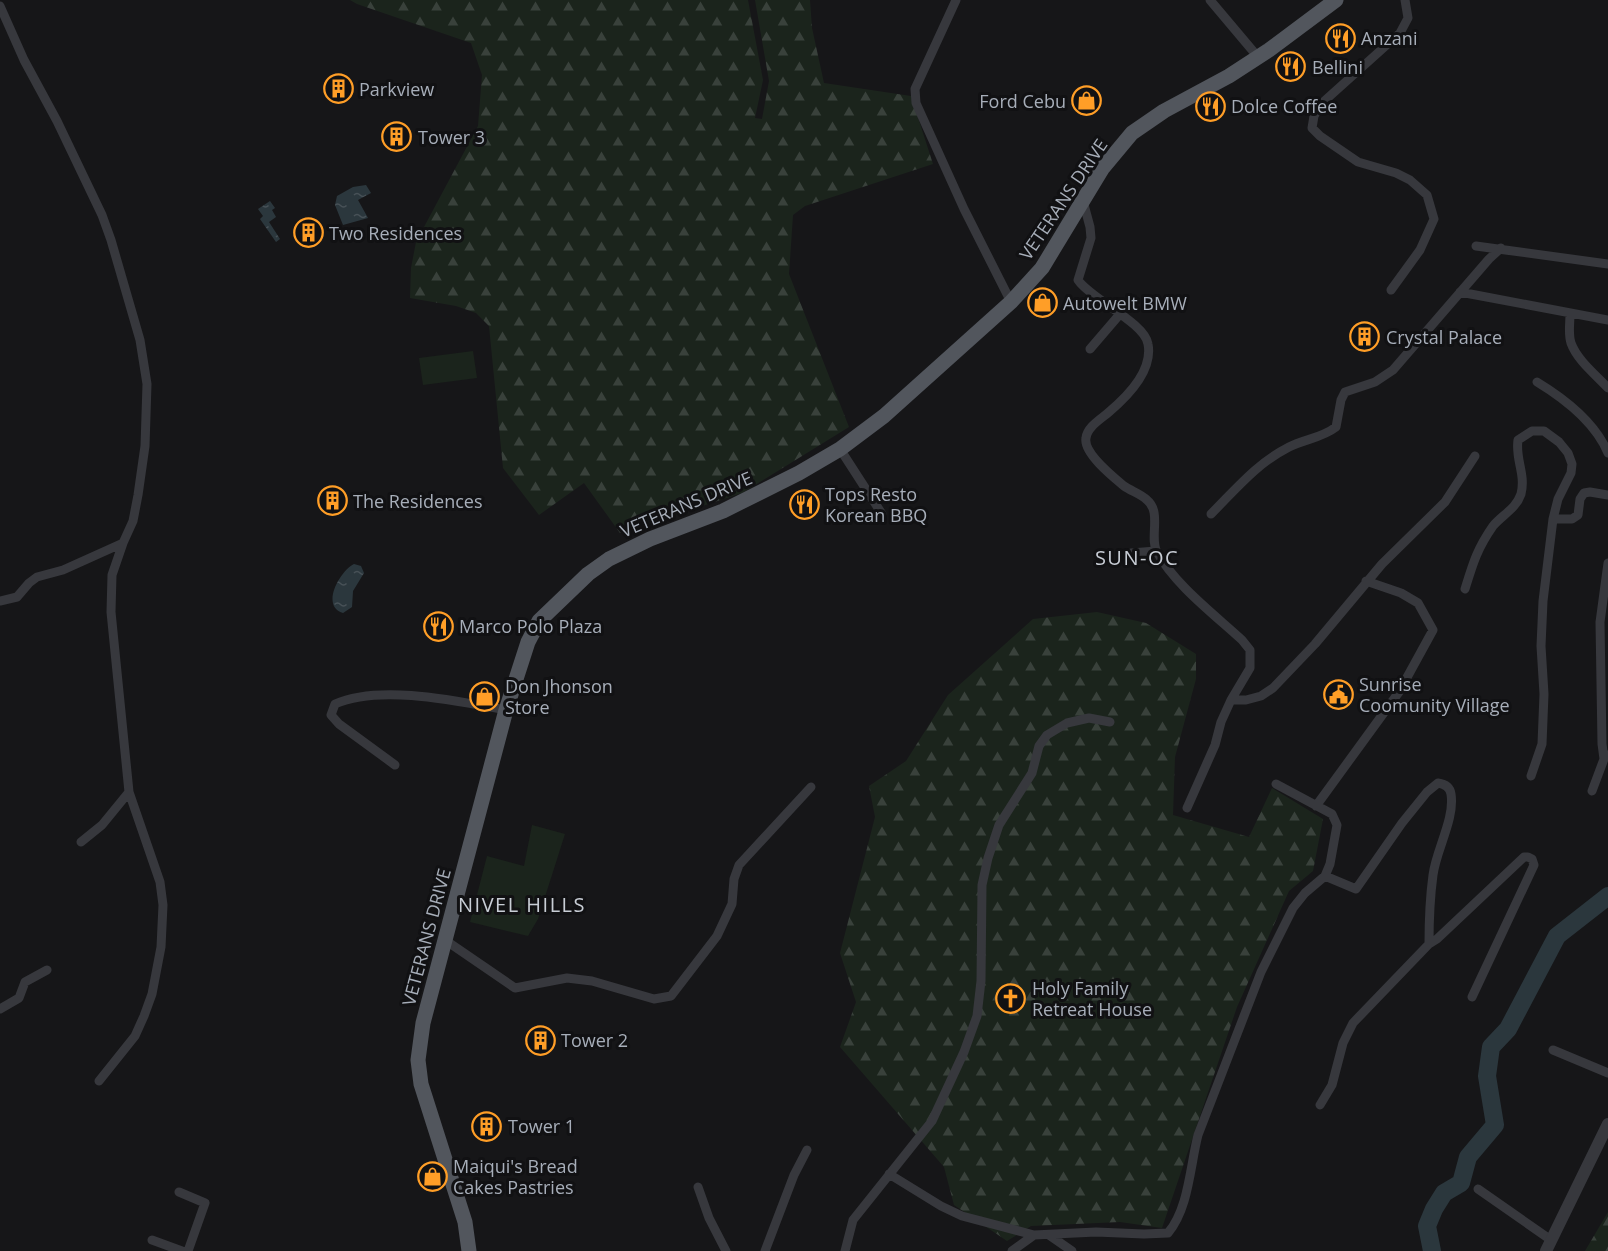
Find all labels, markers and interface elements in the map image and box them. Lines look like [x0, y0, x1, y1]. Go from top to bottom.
restaurant icon: Anzani [1324, 22, 1356, 54]
place label: Anzani [1361, 26, 1417, 50]
restaurant icon: Bellini [1275, 51, 1307, 83]
place label: Bellini [1312, 55, 1363, 79]
building icon: Parkview [322, 73, 354, 105]
place label: Parkview [359, 77, 434, 101]
shop icon: Ford Cebu [1071, 85, 1103, 117]
place label: Ford Cebu [979, 89, 1066, 113]
restaurant icon: Dolce Coffee [1194, 90, 1226, 122]
place label: Dolce Coffee [1231, 94, 1337, 118]
building icon: Tower 3 [381, 121, 413, 153]
place label: Tower 3 [418, 125, 485, 149]
street label: VETERANS DRIVE [1014, 134, 1112, 264]
building icon: Two Residences [292, 217, 324, 249]
place label: Two Residences [329, 221, 462, 245]
shop icon: Autowelt BMW [1026, 287, 1058, 319]
place label: Autowelt BMW [1063, 291, 1187, 315]
building icon: Crystal Palace [1349, 321, 1381, 353]
place label: Crystal Palace [1386, 325, 1502, 349]
street label: VETERANS DRIVE [616, 465, 756, 543]
place label: Tops Resto Korean BBQ [825, 482, 927, 527]
building icon: The Residences [316, 485, 348, 517]
restaurant icon: Tops Resto Korean BBQ [788, 488, 820, 520]
place label: The Residences [353, 489, 483, 513]
district label: SUN-OC [1095, 544, 1179, 571]
restaurant icon: Marco Polo Plaza [422, 610, 454, 642]
place label: Marco Polo Plaza [459, 614, 602, 638]
place label: Sunrise Coomunity Village [1359, 672, 1510, 717]
place label: Don Jhonson Store [505, 674, 613, 719]
public building icon: Sunrise Coomunity Village [1322, 678, 1354, 710]
shop icon: Don Jhonson Store [468, 680, 500, 712]
street label: VETERANS DRIVE [396, 866, 456, 1008]
district label: NIVEL HILLS [458, 891, 586, 918]
place label: Holy Family Retreat House [1032, 976, 1152, 1021]
church icon: Holy Family Retreat House [995, 982, 1027, 1014]
building icon: Tower 2 [524, 1024, 556, 1056]
place label: Tower 2 [561, 1028, 628, 1052]
building icon: Tower 1 [471, 1110, 503, 1142]
place label: Tower 1 [508, 1114, 575, 1138]
place label: Maiqui's Bread Cakes Pastries [453, 1154, 578, 1199]
shop icon: Maiqui's Bread Cakes Pastries [416, 1160, 448, 1192]

